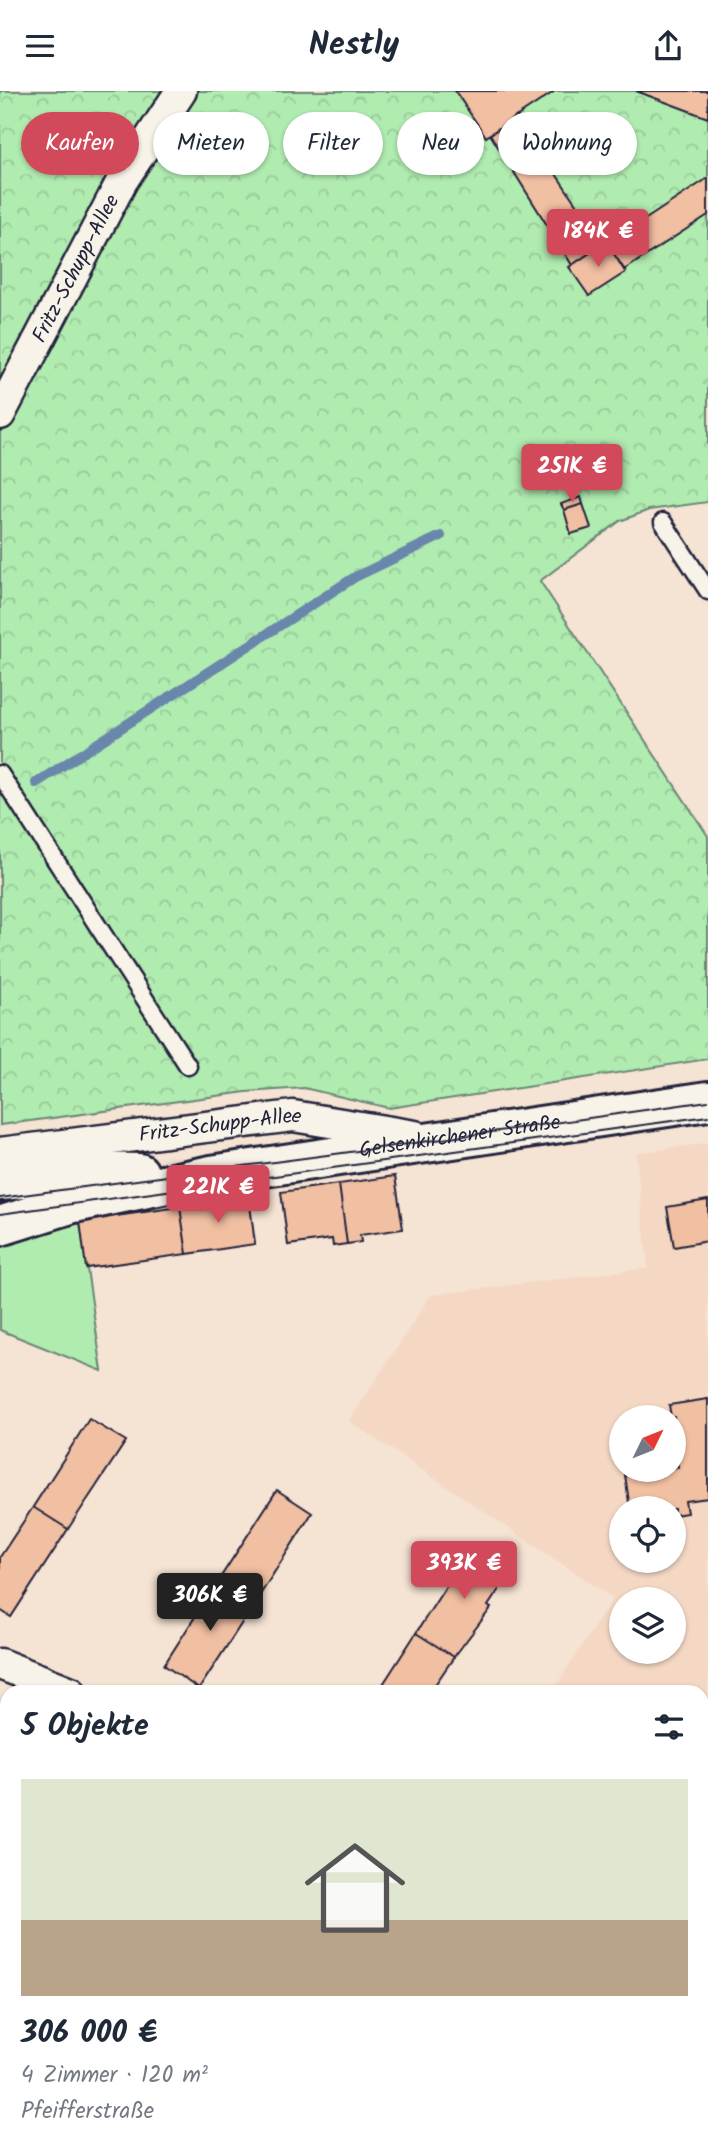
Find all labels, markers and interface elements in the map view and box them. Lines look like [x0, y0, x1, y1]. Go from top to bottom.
text: Nestly [309, 20, 399, 71]
icon: menu [21, 27, 59, 65]
icon: share [649, 27, 687, 65]
chip: Kaufen [21, 112, 139, 175]
chip: Mieten [153, 112, 269, 175]
chip: Filter [283, 112, 383, 175]
chip: Neu [397, 112, 484, 175]
chip: Wohnung [498, 112, 637, 175]
street label: Fritz-Schupp-Allee [24, 188, 129, 349]
pin: 184K € [541, 209, 655, 269]
text: 184K € [563, 214, 633, 250]
pin: 251K € [515, 445, 629, 504]
text: 251K € [537, 449, 607, 485]
street label: Fritz-Schupp-Allee [137, 1100, 305, 1152]
street label: Gelsenkirchener Straße [357, 1106, 563, 1167]
pin: 221K € [161, 1165, 275, 1225]
text: 221K € [182, 1170, 254, 1206]
north arrow [609, 1405, 686, 1482]
map controls [609, 1405, 686, 1664]
button: locate [609, 1496, 686, 1573]
pin: 393K € [407, 1541, 521, 1601]
text: 393K € [427, 1546, 501, 1582]
pin: 306K € [153, 1573, 267, 1633]
text: 306K € [173, 1578, 247, 1614]
button: layers [609, 1587, 686, 1664]
text: 5 Objekte [21, 1703, 149, 1751]
icon: filters [650, 1708, 688, 1746]
icon: home [292, 1825, 418, 1951]
text: 306 000 € [21, 2010, 157, 2058]
text: 4 Zimmer · 120 m² [21, 2058, 208, 2094]
text: Pfeifferstraße [21, 2094, 154, 2130]

